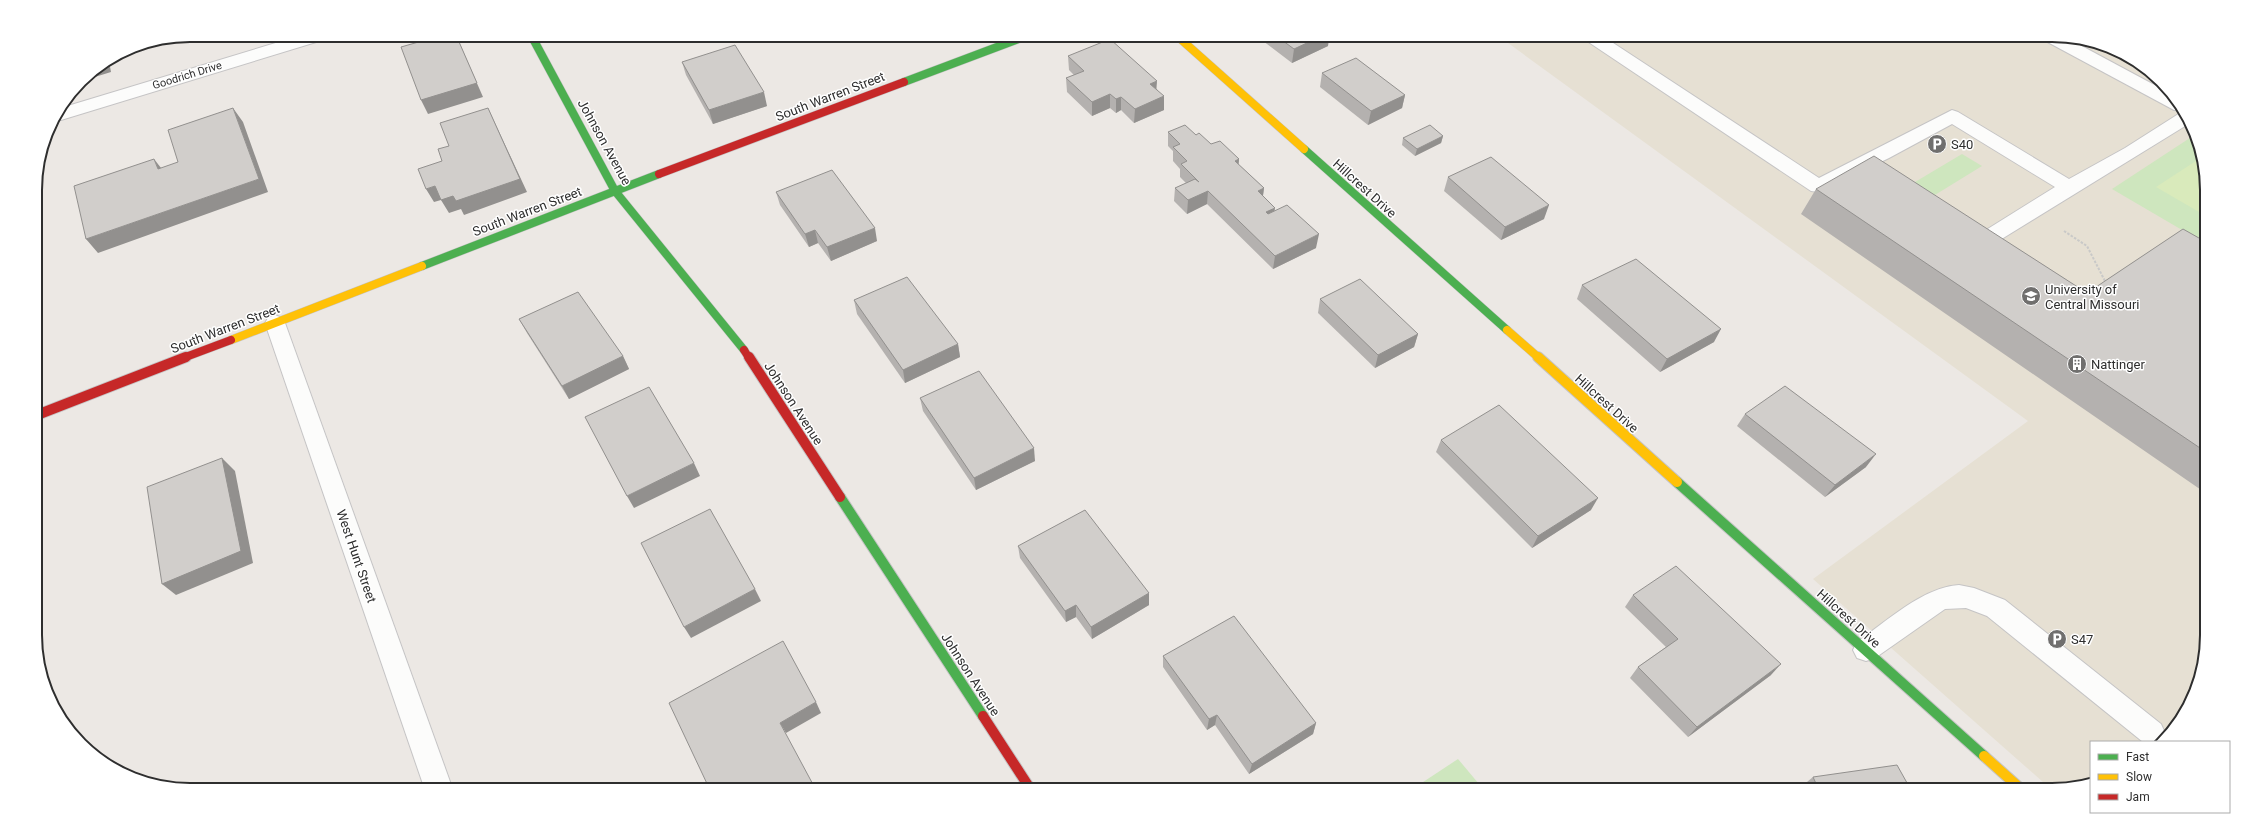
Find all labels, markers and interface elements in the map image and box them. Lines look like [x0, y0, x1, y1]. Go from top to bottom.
street label: Goodrich Drive [151, 59, 224, 92]
street label: South Warren Street [774, 69, 887, 124]
street label: Johnson Avenue [575, 97, 634, 188]
parking icon: S40 [1926, 133, 1948, 155]
place label: S40 [1951, 137, 1973, 152]
street label: Hillcrest Drive [1330, 156, 1400, 221]
street label: South Warren Street [471, 184, 584, 239]
place label: University of Central Missouri [2045, 282, 2139, 312]
school or university icon: University of Central Missouri [2020, 285, 2042, 307]
street label: South Warren Street [169, 301, 282, 356]
building icon: Nattinger [2066, 353, 2088, 375]
place label: Nattinger [2091, 357, 2145, 372]
street label: Johnson Avenue [761, 359, 826, 448]
street label: Hillcrest Drive [1572, 371, 1642, 436]
street label: West Hunt Street [334, 507, 380, 605]
street label: Hillcrest Drive [1814, 586, 1884, 651]
parking icon: S47 [2046, 628, 2068, 650]
street label: Johnson Avenue [938, 630, 1003, 719]
place label: S47 [2071, 632, 2093, 647]
legend [2090, 741, 2230, 813]
text: Fast [2126, 750, 2149, 764]
text: Slow [2126, 770, 2152, 784]
text: Jam [2126, 790, 2150, 804]

